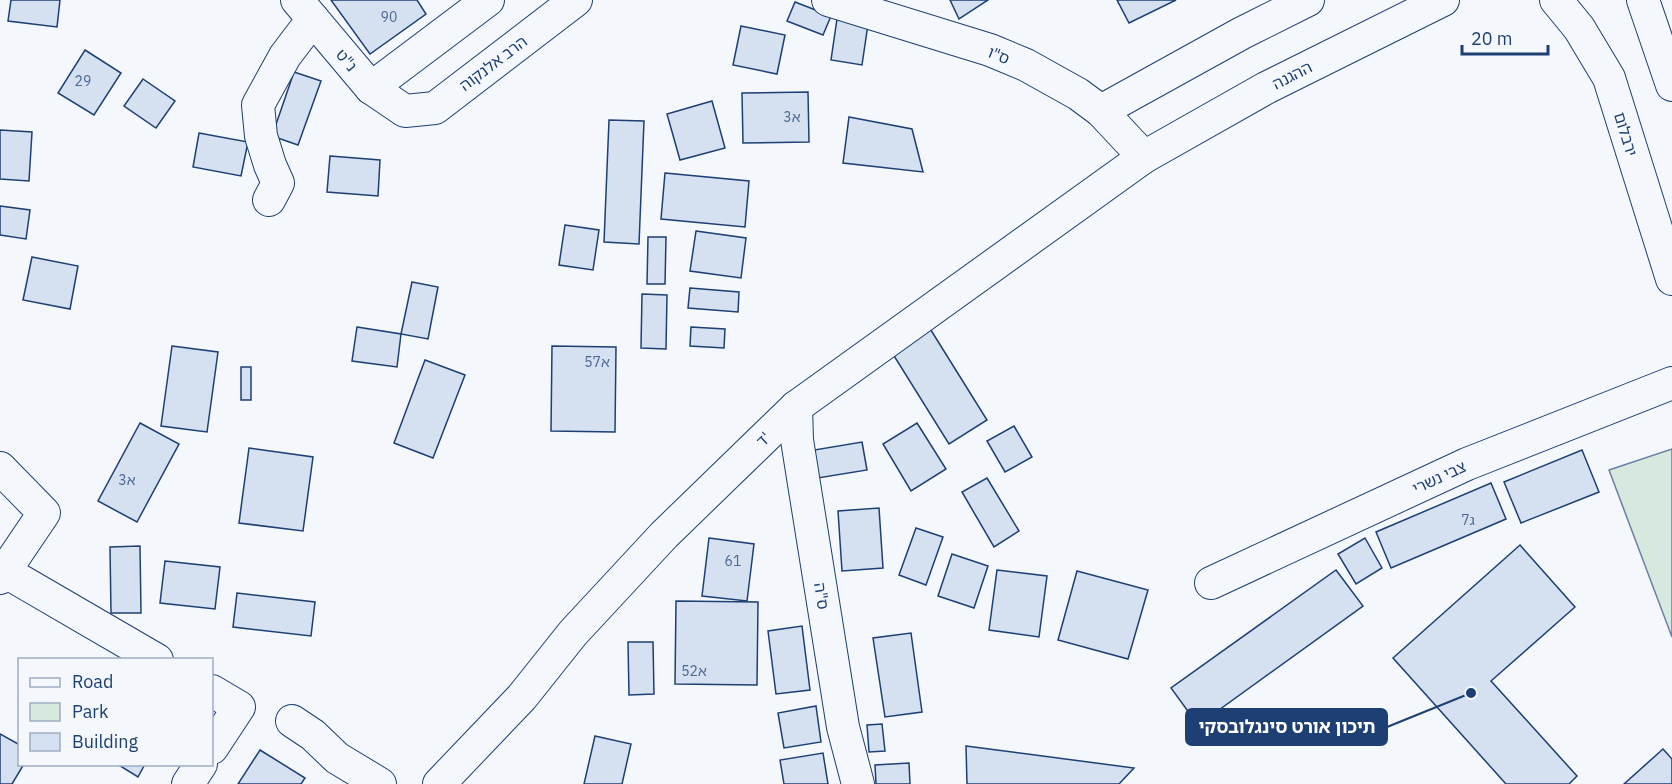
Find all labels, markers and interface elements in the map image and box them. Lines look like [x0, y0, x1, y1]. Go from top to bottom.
house number: 90 [381, 8, 397, 26]
scale bar [1462, 18, 1548, 56]
text: 20 m [1471, 27, 1513, 50]
street label: הרב אלנקוה [455, 31, 531, 95]
street label: ס"ו [985, 42, 1013, 68]
street label: נ"ט [332, 45, 362, 75]
street label: ההגנה [1269, 57, 1315, 93]
house number: 29 [75, 72, 91, 90]
house number: 3א [783, 108, 801, 126]
street label: ירבלום [1610, 109, 1642, 159]
house number: 57א [584, 353, 610, 371]
street label: ד' [752, 427, 774, 451]
street label: צבי נשרי [1409, 456, 1469, 498]
house number: 3א [118, 471, 136, 489]
house number: 7ג [1461, 511, 1475, 529]
house number: 61 [725, 552, 741, 570]
street label: ס"ה [810, 581, 834, 611]
legend [18, 658, 213, 766]
house number: 52א [681, 662, 707, 680]
text: Road [72, 670, 113, 693]
text: Park [72, 700, 109, 723]
callout: תיכון אורט סינגלובסקי [1186, 709, 1387, 745]
text: תיכון אורט סינגלובסקי [1199, 715, 1375, 738]
text: Building [72, 730, 139, 753]

